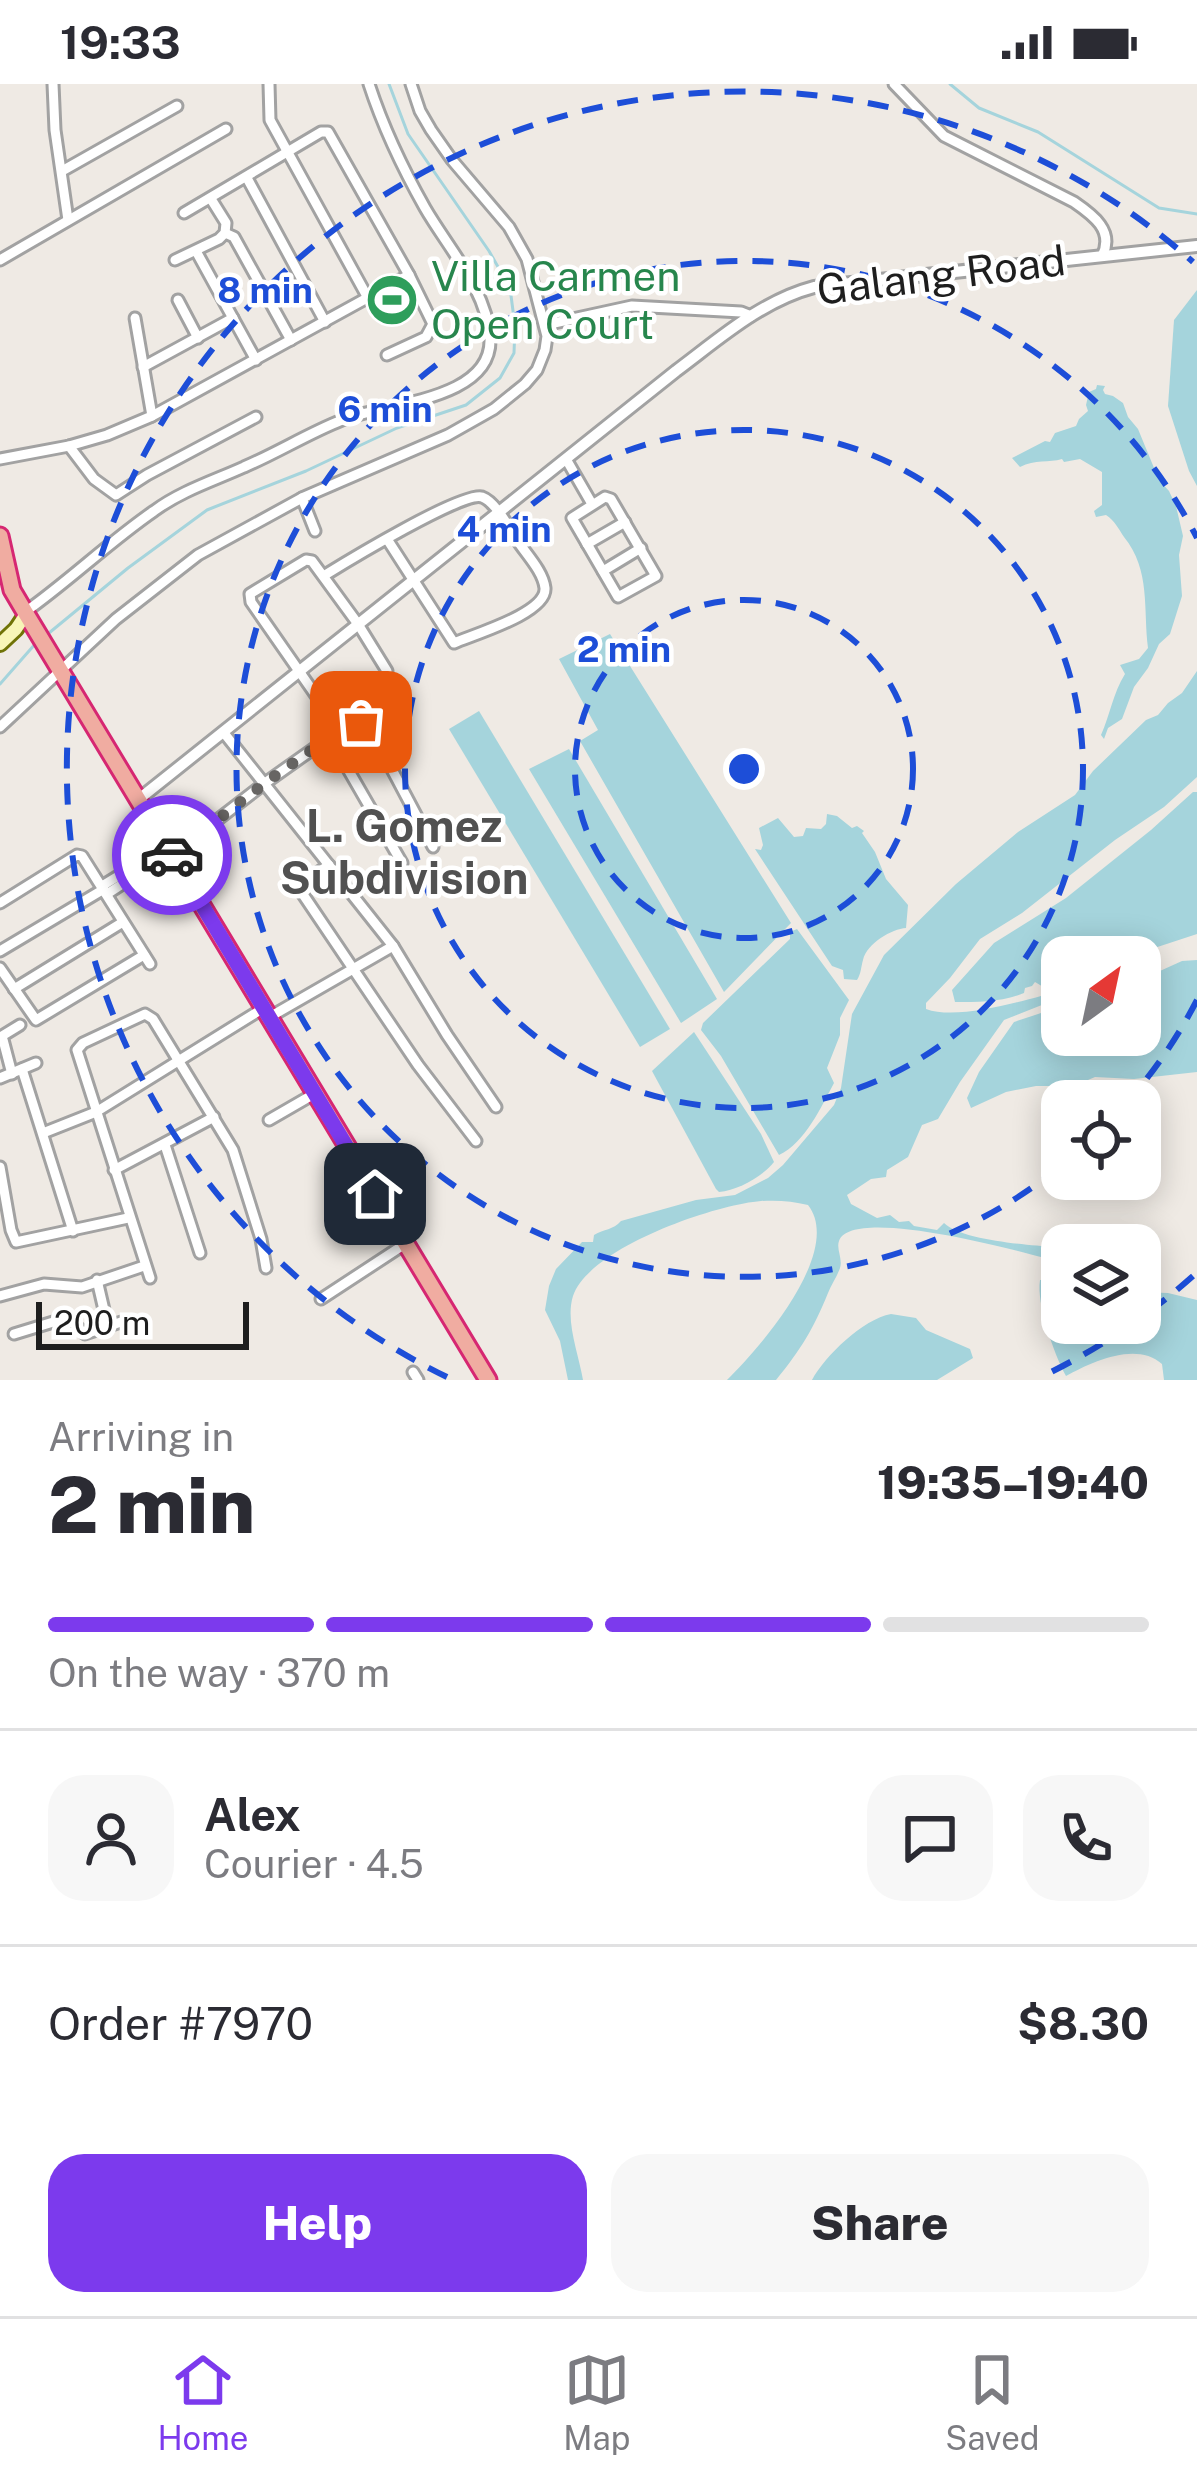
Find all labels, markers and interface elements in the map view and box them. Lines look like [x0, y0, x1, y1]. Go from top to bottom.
text: 19:33 [60, 16, 181, 69]
street label: Galang Road [814, 235, 1068, 314]
place label: Villa Carmen Open Court [431, 251, 681, 348]
text: 8 min [217, 269, 313, 311]
sports icon: Villa Carmen Open Court [364, 272, 420, 328]
text: 6 min [337, 388, 433, 430]
text: 4 min [456, 508, 552, 550]
text: 2 min [577, 628, 671, 670]
pin [310, 671, 412, 773]
icon: bag [328, 689, 394, 755]
centre of rings [723, 748, 765, 790]
courier [112, 795, 232, 915]
district label: L. Gomez Subdivision [280, 799, 528, 904]
icon: car [139, 822, 205, 888]
north arrow [1041, 936, 1161, 1056]
map controls [1041, 936, 1161, 1344]
button: locate [1041, 1080, 1161, 1200]
pin [324, 1143, 426, 1245]
icon: home [342, 1161, 408, 1227]
button: layers [1041, 1224, 1161, 1344]
scale bar [36, 1296, 249, 1349]
text: 200 m [54, 1304, 150, 1342]
text: Arriving in [48, 1414, 234, 1460]
text: 19:35–19:40 [877, 1456, 1149, 1509]
text: 2 min [48, 1459, 255, 1551]
text: On the way · 370 m [48, 1650, 390, 1696]
button: person [48, 1775, 174, 1901]
button: chat [867, 1775, 993, 1901]
button: phone [1023, 1775, 1149, 1901]
text: Alex [204, 1788, 301, 1841]
text: Courier · 4.5 [204, 1841, 424, 1887]
text: Order #7970 [48, 1997, 313, 2050]
text: $8.30 [1017, 1997, 1149, 2050]
button: Help [48, 2154, 587, 2292]
button: Share [611, 2154, 1149, 2292]
tab: Home [157, 2347, 248, 2457]
tab: Map [563, 2347, 630, 2457]
tab: Saved [945, 2347, 1040, 2457]

